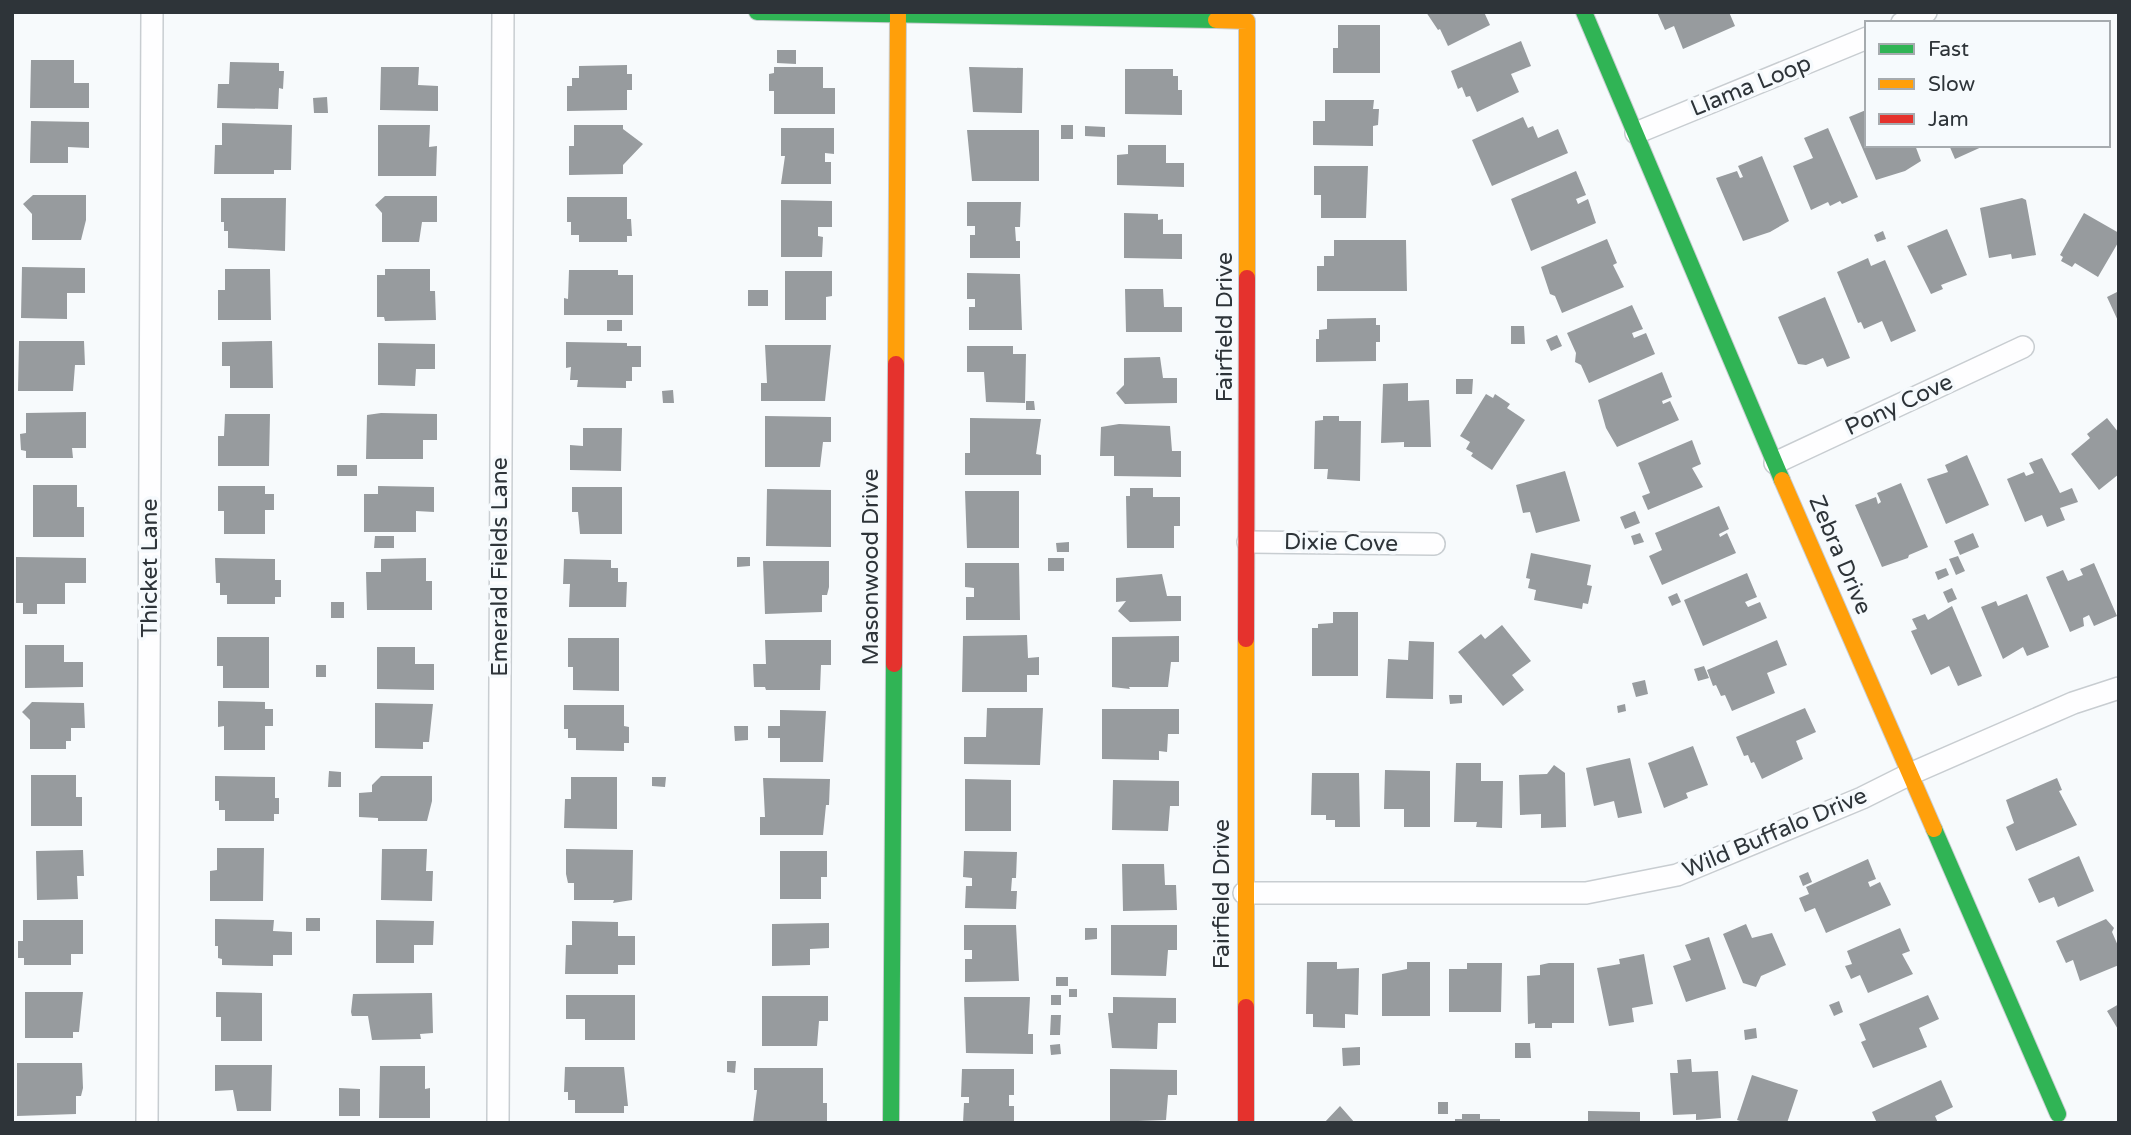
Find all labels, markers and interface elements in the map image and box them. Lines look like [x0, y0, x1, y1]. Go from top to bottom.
legend [1865, 21, 2110, 147]
text: Fast [1928, 37, 1969, 62]
street label: Llama Loop [1687, 49, 1815, 123]
text: Slow [1928, 72, 1976, 97]
text: Jam [1928, 107, 1969, 132]
street label: Fairfield Drive [1211, 252, 1239, 402]
street label: Pony Cove [1841, 368, 1957, 442]
street label: Emerald Fields Lane [486, 457, 514, 677]
street label: Masonwood Drive [857, 468, 885, 666]
street label: Zebra Drive [1802, 491, 1878, 619]
street label: Thicket Lane [136, 498, 164, 638]
street label: Dixie Cove [1284, 528, 1398, 558]
street label: Wild Buffalo Drive [1679, 782, 1871, 884]
street label: Fairfield Drive [1208, 819, 1236, 969]

